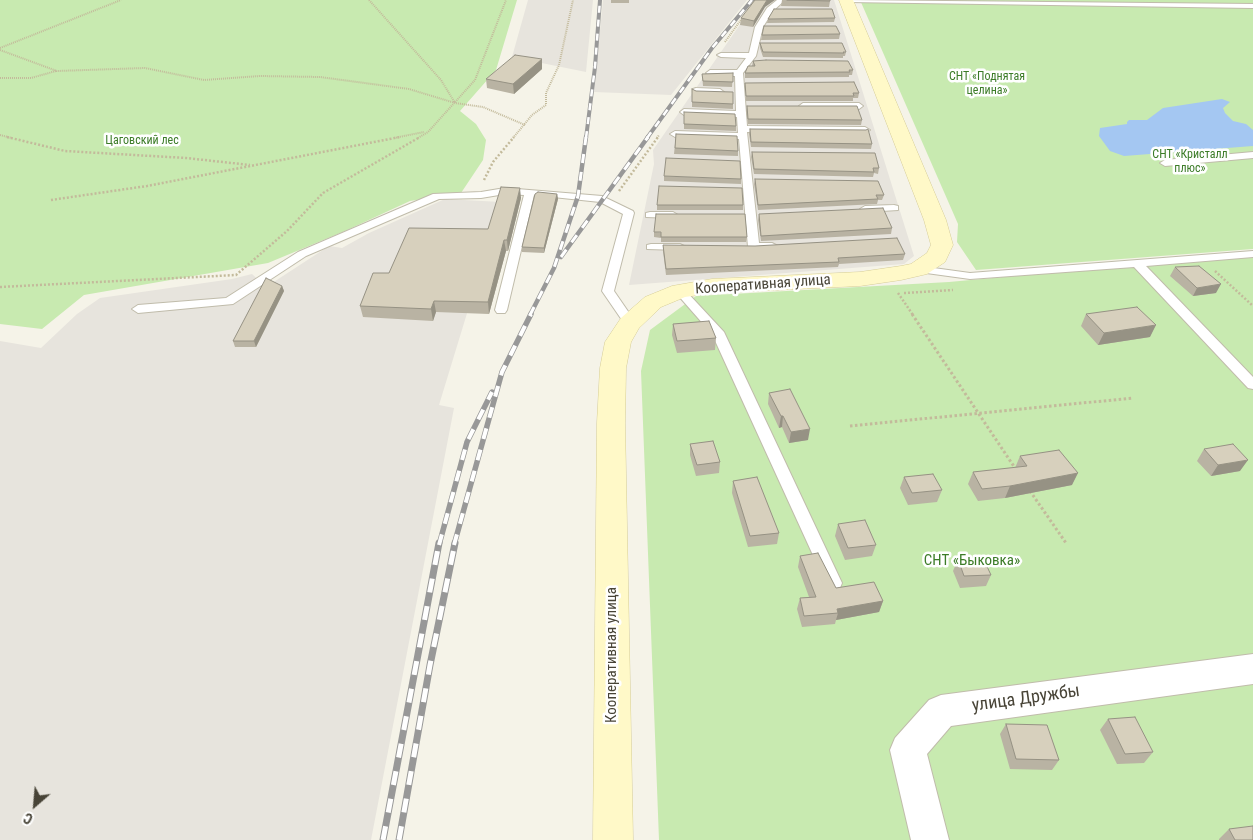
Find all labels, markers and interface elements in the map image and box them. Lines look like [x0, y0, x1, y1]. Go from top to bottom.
park label: СНТ «Поднятая целина» [949, 70, 1025, 98]
park label: Цаговский лес [105, 134, 179, 148]
park label: СНТ «Кристалл плюс» [1152, 148, 1228, 176]
street label: Кооперативная улица [695, 271, 831, 299]
park label: СНТ «Быковка» [924, 552, 1020, 570]
street label: Кооперативная улица [603, 587, 621, 723]
street label: улица Дружбы [971, 681, 1081, 717]
north arrow [10, 780, 60, 830]
text: С [21, 809, 35, 827]

